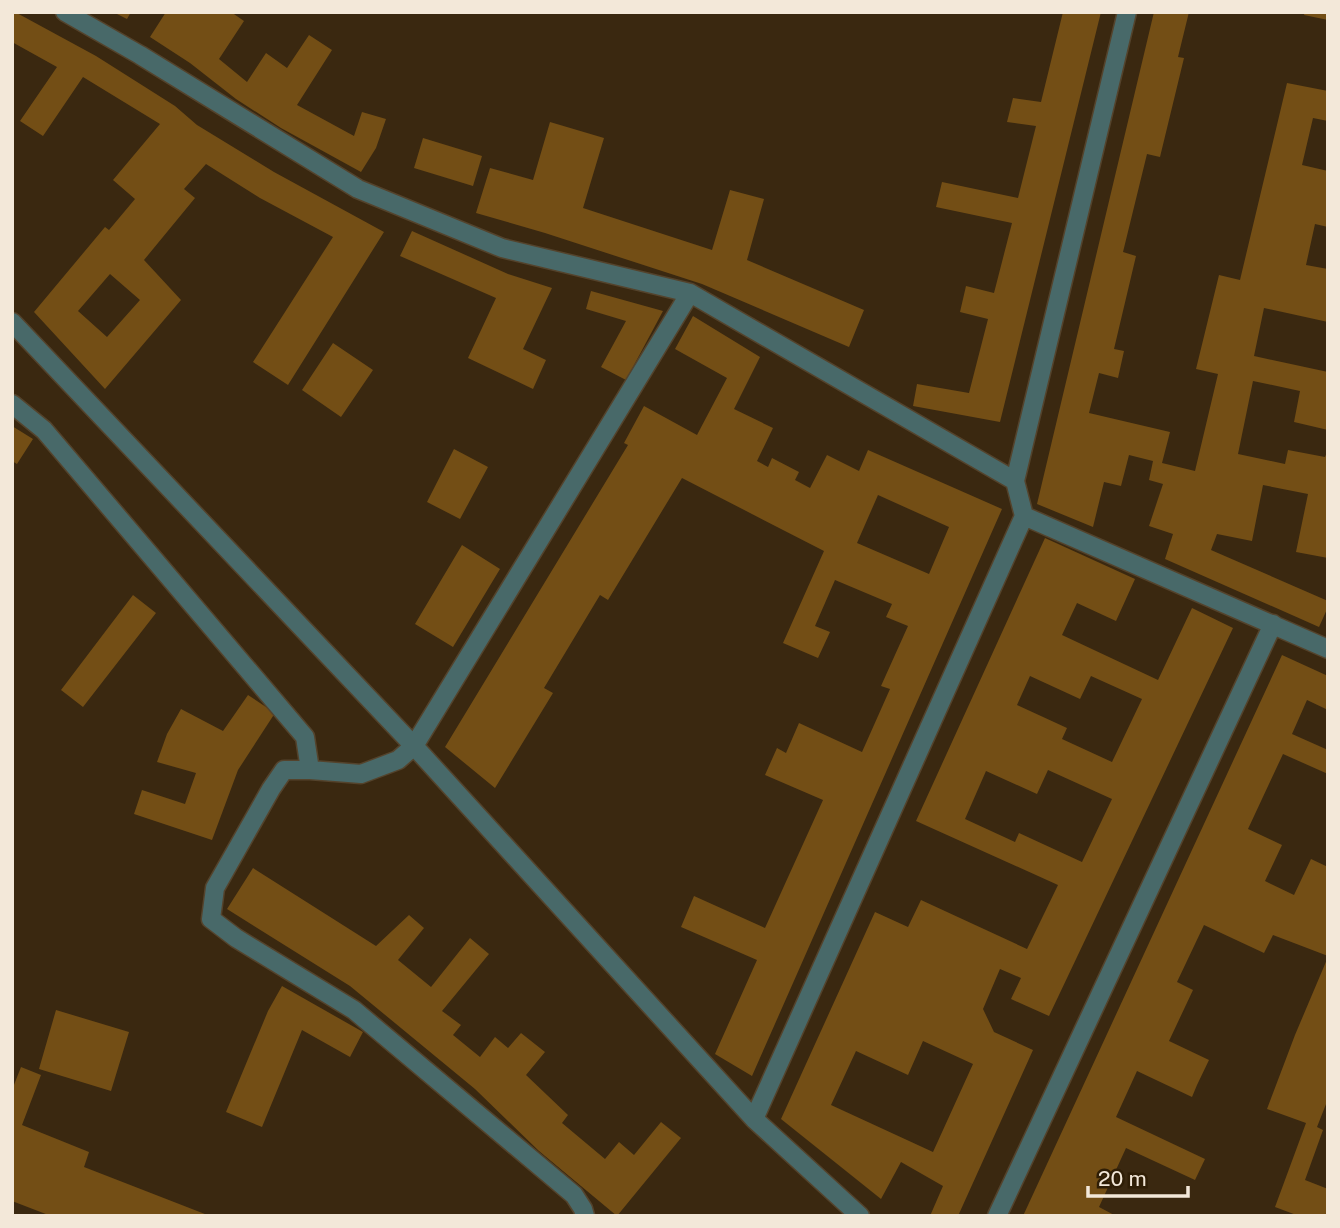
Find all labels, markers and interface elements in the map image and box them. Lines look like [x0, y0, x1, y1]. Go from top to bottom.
scale bar [1088, 1154, 1188, 1198]
text: 20 m [1098, 1166, 1147, 1191]

